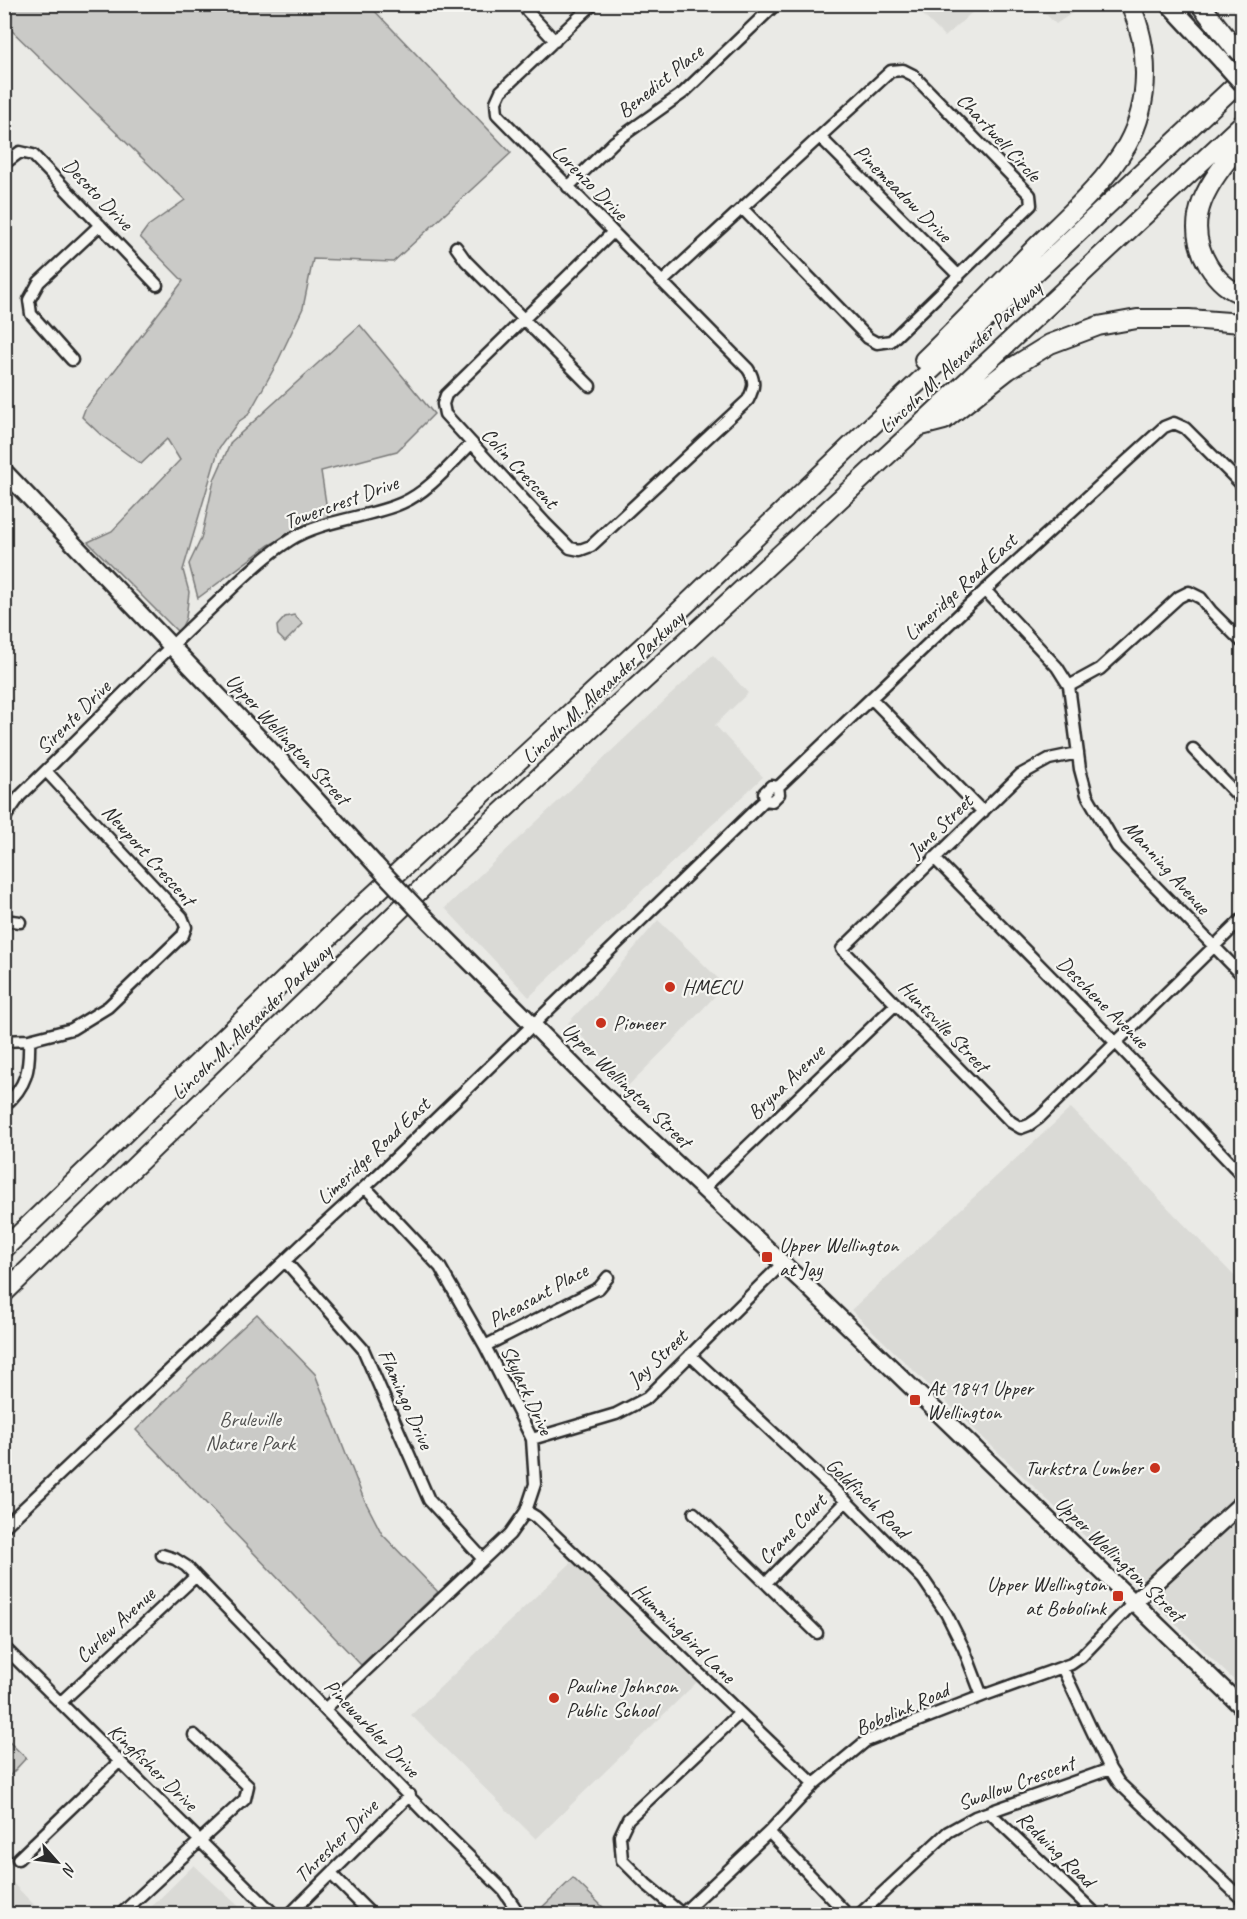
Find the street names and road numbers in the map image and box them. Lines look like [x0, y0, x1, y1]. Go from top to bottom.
street label: Benedict Place [612, 38, 709, 124]
street label: Chartwell Circle [951, 87, 1048, 189]
street label: Lorenzo Drive [547, 139, 634, 226]
street label: Pinemeadow Drive [849, 139, 959, 249]
street label: Desoto Drive [57, 152, 140, 237]
street label: Lincoln M. Alexander Parkway [873, 274, 1048, 439]
street label: Colin Crescent [476, 422, 566, 516]
street label: Towercrest Drive [280, 469, 403, 535]
street label: Limeridge Road East [898, 526, 1024, 646]
street label: Lincoln M. Alexander Parkway [516, 604, 691, 769]
street label: Upper Wellington Street [220, 668, 358, 812]
street label: Sirente Drive [30, 673, 117, 760]
street label: June Street [901, 787, 979, 864]
street label: Newport Crescent [97, 799, 203, 913]
street label: Manning Avenue [1118, 815, 1217, 920]
street label: Lincoln M. Alexander Parkway [165, 937, 338, 1105]
street label: Deschene Avenue [1051, 950, 1155, 1054]
street label: Huntsville Street [893, 974, 997, 1080]
street label: Upper Wellington Street [557, 1017, 699, 1156]
street label: Bryna Avenue [742, 1037, 832, 1125]
street label: Limeridge Road East [311, 1090, 437, 1210]
street label: Pheasant Place [484, 1257, 593, 1333]
street label: Jay Street [621, 1322, 694, 1393]
street label: Skylark Drive [495, 1341, 559, 1440]
street label: Flamingo Drive [373, 1345, 440, 1454]
street label: Goldfinch Road [821, 1452, 917, 1546]
street label: Crane Court [752, 1487, 833, 1570]
street label: Upper Wellington Street [1050, 1491, 1192, 1630]
street label: Hummingbird Lane [627, 1577, 742, 1689]
street label: Curlew Avenue [70, 1581, 161, 1668]
street label: Pinewarbler Drive [319, 1673, 426, 1784]
street label: Bobolink Road [851, 1675, 956, 1741]
street label: Kingfisher Drive [103, 1718, 205, 1818]
street label: Swallow Crescent [954, 1749, 1081, 1816]
street label: Thresher Drive [289, 1792, 385, 1888]
street label: Redwing Road [1011, 1805, 1103, 1895]

